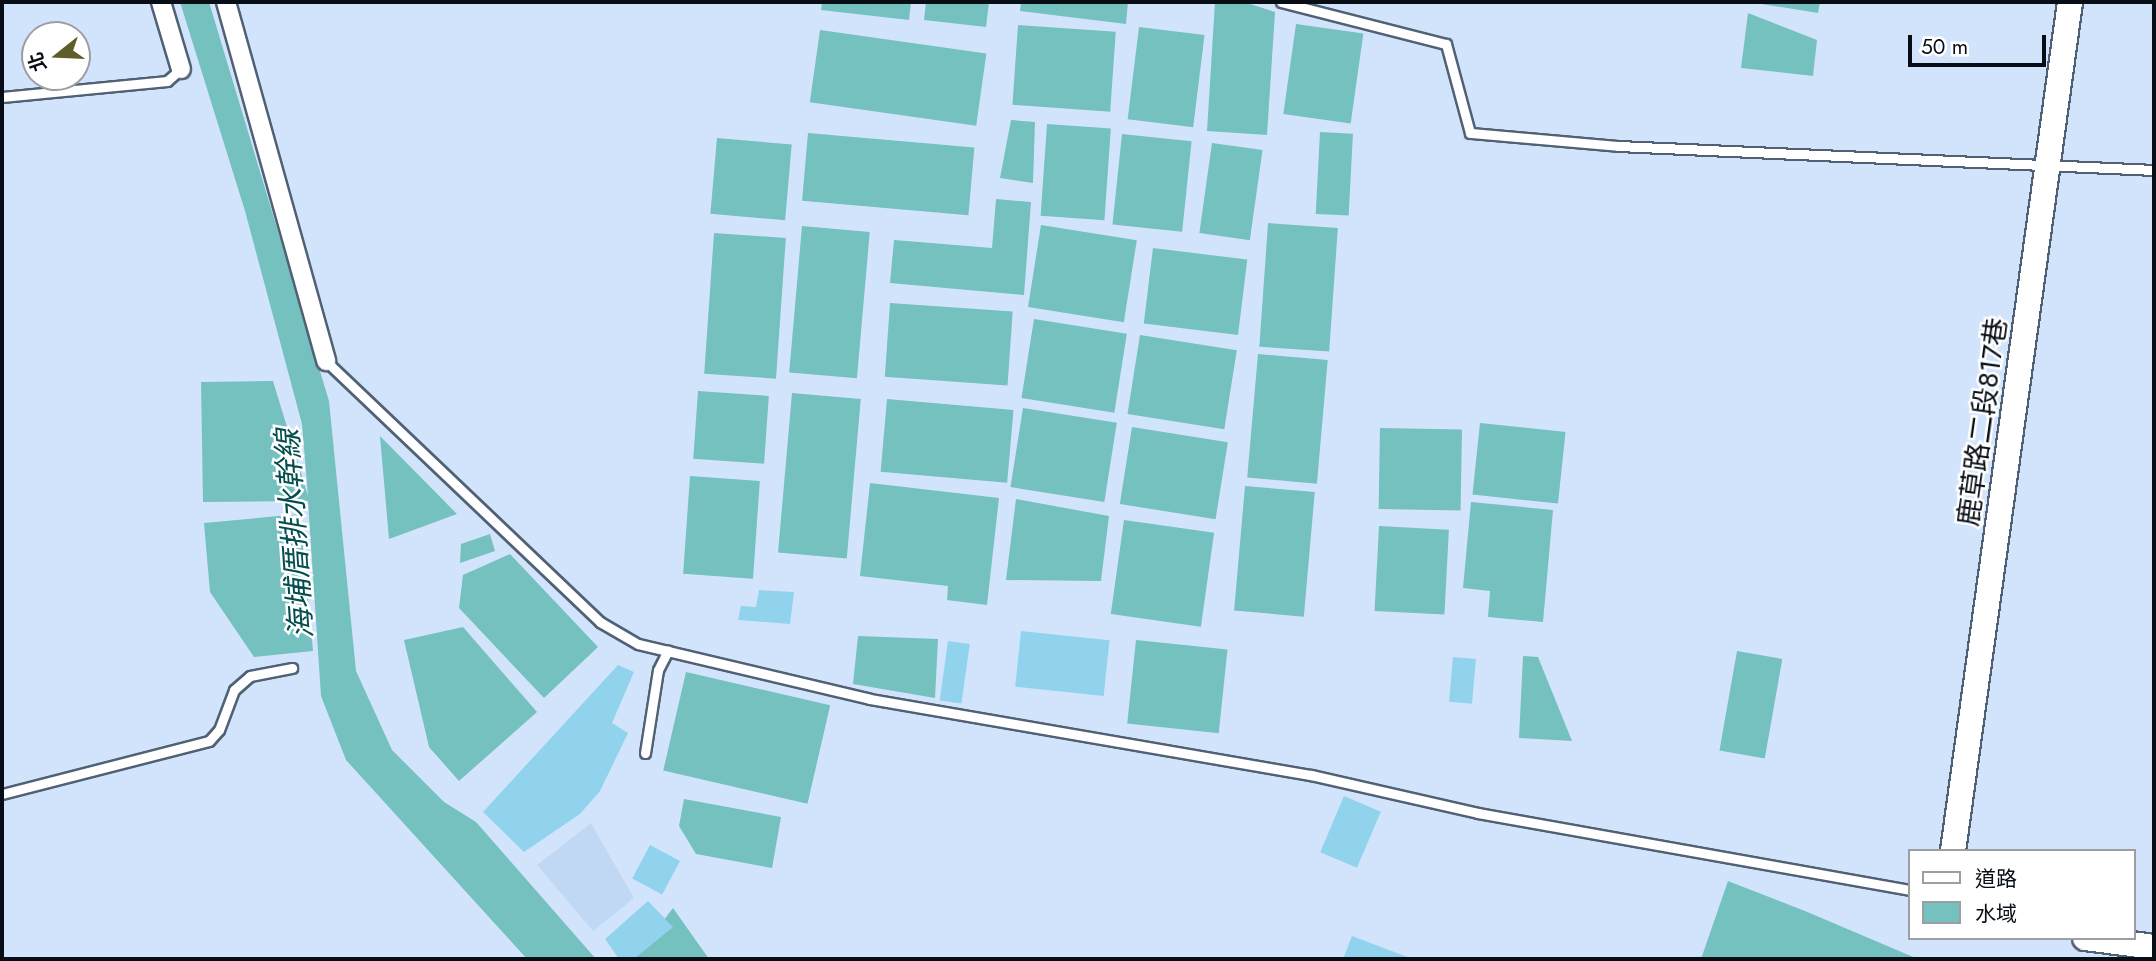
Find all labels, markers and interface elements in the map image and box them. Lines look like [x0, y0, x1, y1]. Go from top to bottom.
north arrow [21, 21, 91, 91]
scale bar [1911, 21, 2049, 65]
text: 50 m [1921, 32, 1968, 62]
text: 北 [22, 49, 53, 75]
street label: 鹿草路二段817巷 [1952, 315, 2014, 529]
water label: 海埔厝排水幹線 [270, 428, 320, 640]
legend [1908, 849, 2135, 940]
text: 道路 [1975, 864, 2017, 894]
text: 水域 [1975, 899, 2017, 929]

